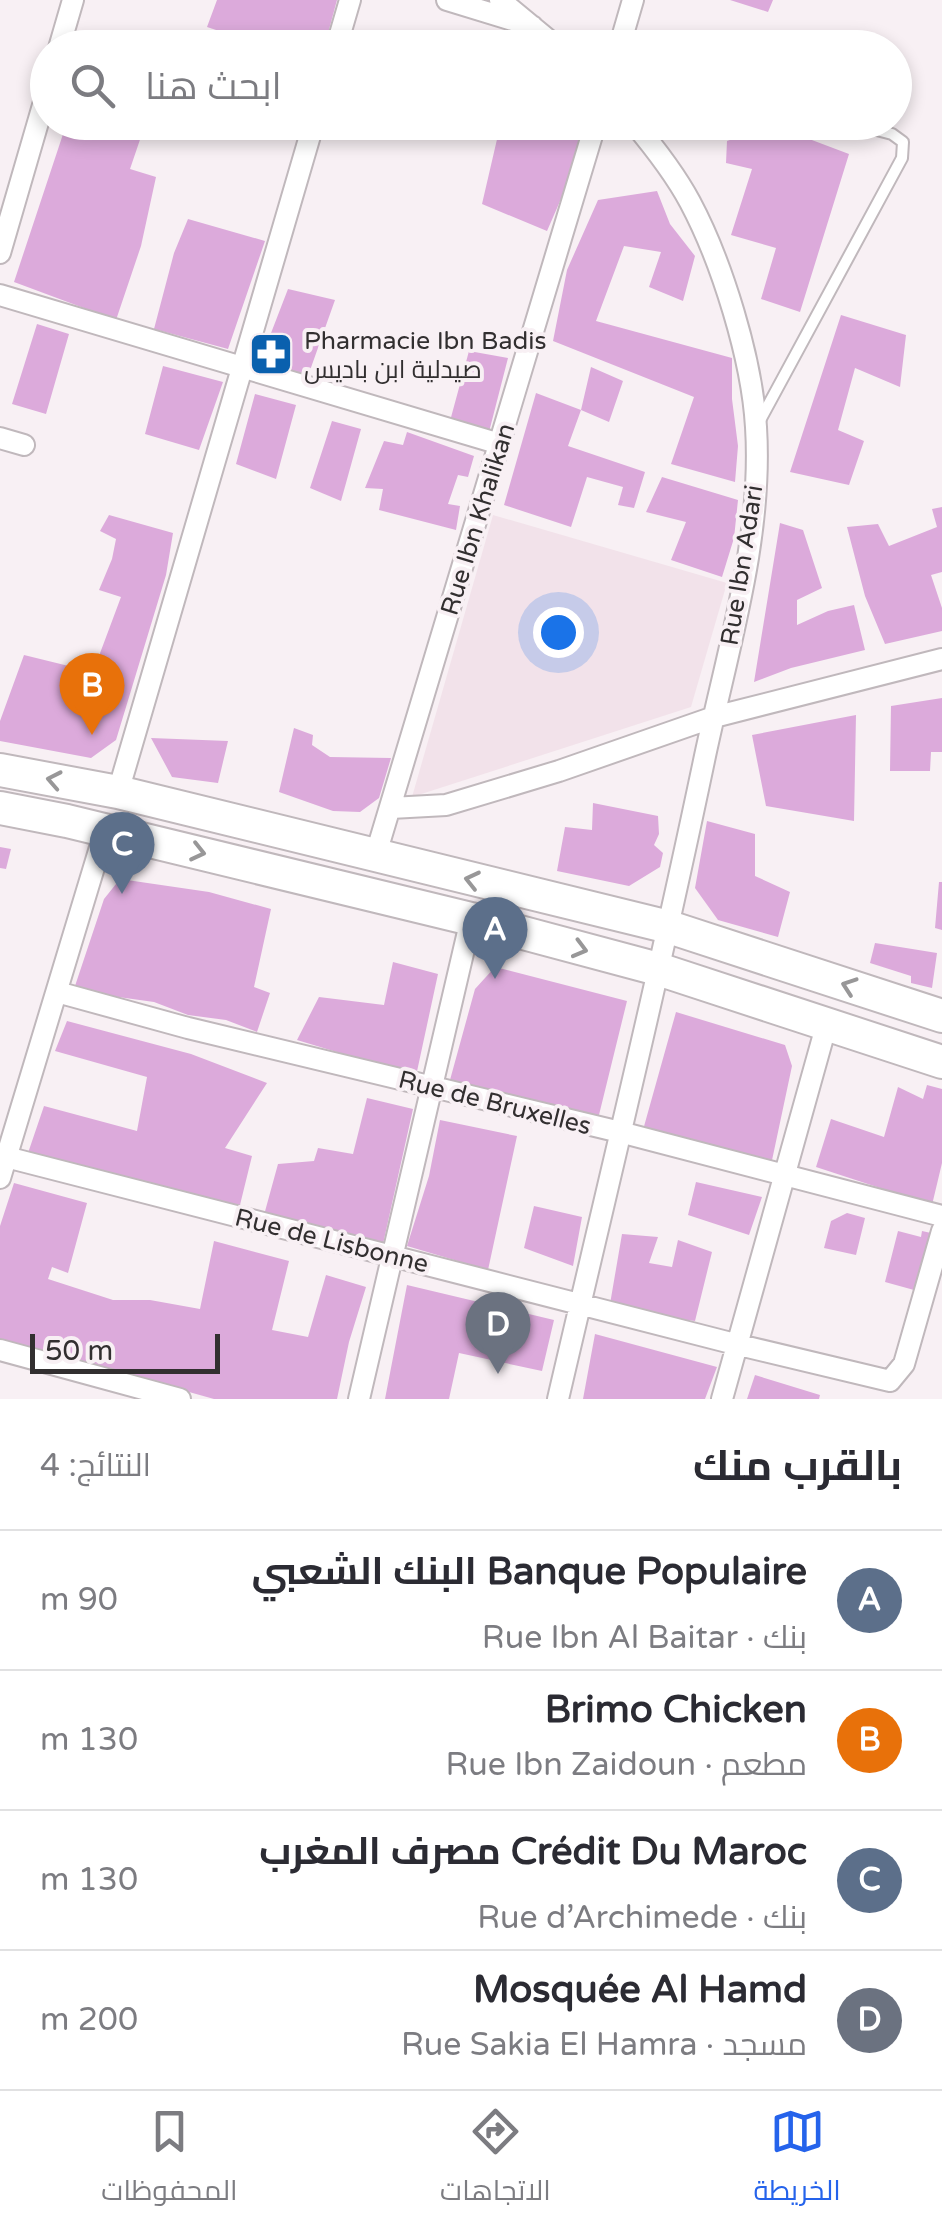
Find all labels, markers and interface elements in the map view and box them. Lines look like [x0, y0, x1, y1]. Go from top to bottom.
search box [30, 30, 912, 140]
icon: search [65, 58, 120, 113]
text: ابحث هنا [145, 64, 282, 110]
place label: Pharmacie Ibn Badis صيدلية ابن باديس [304, 326, 546, 385]
pharmacy icon: Pharmacie Ibn Badis صيدلية ابن باديس [248, 331, 294, 377]
street label: Rue Ibn Khalikan [434, 420, 521, 619]
street label: Rue Ibn Adari [714, 483, 769, 648]
your location [533, 607, 584, 658]
pin: B [59, 652, 124, 735]
one-way arrow [46, 770, 63, 791]
pin: C [90, 812, 154, 894]
one-way arrow [188, 841, 206, 862]
one-way arrow [464, 871, 481, 892]
pin: A [462, 896, 528, 979]
one-way arrow [571, 937, 588, 958]
one-way arrow [842, 978, 859, 998]
street label: Rue de Bruxelles [395, 1065, 594, 1141]
street label: Rue de Lisbonne [232, 1202, 432, 1280]
pin: D [466, 1292, 530, 1374]
scale bar [30, 1329, 220, 1374]
text: 50 m [45, 1334, 113, 1368]
text: بالقرب منك [693, 1441, 902, 1492]
text: النتائج: 4 [40, 1447, 151, 1485]
text: Banque Populaire البنك الشعبي [252, 1549, 807, 1595]
text: 90 m [40, 1581, 118, 1619]
text: A [858, 1581, 881, 1619]
text: بنك · Rue Ibn Al Baitar [482, 1619, 807, 1657]
text: Brimo Chicken [545, 1687, 807, 1733]
text: 130 m [40, 1721, 138, 1759]
text: B [858, 1721, 881, 1759]
text: مطعم · Rue Ibn Zaidoun [446, 1746, 807, 1784]
text: Crédit Du Maroc مصرف المغرب [259, 1829, 807, 1875]
text: 130 m [40, 1861, 138, 1899]
text: C [858, 1861, 881, 1899]
text: بنك · Rue d’Archimede [477, 1899, 807, 1937]
text: Mosquée Al Hamd [473, 1967, 807, 2013]
text: 200 m [40, 2001, 138, 2039]
text: D [857, 2001, 882, 2039]
text: مسجد · Rue Sakia El Hamra [401, 2026, 807, 2064]
tab: المحفوظات [101, 2104, 238, 2216]
tab: الاتجاهات [440, 2104, 551, 2216]
tab: الخريطة [753, 2104, 841, 2216]

